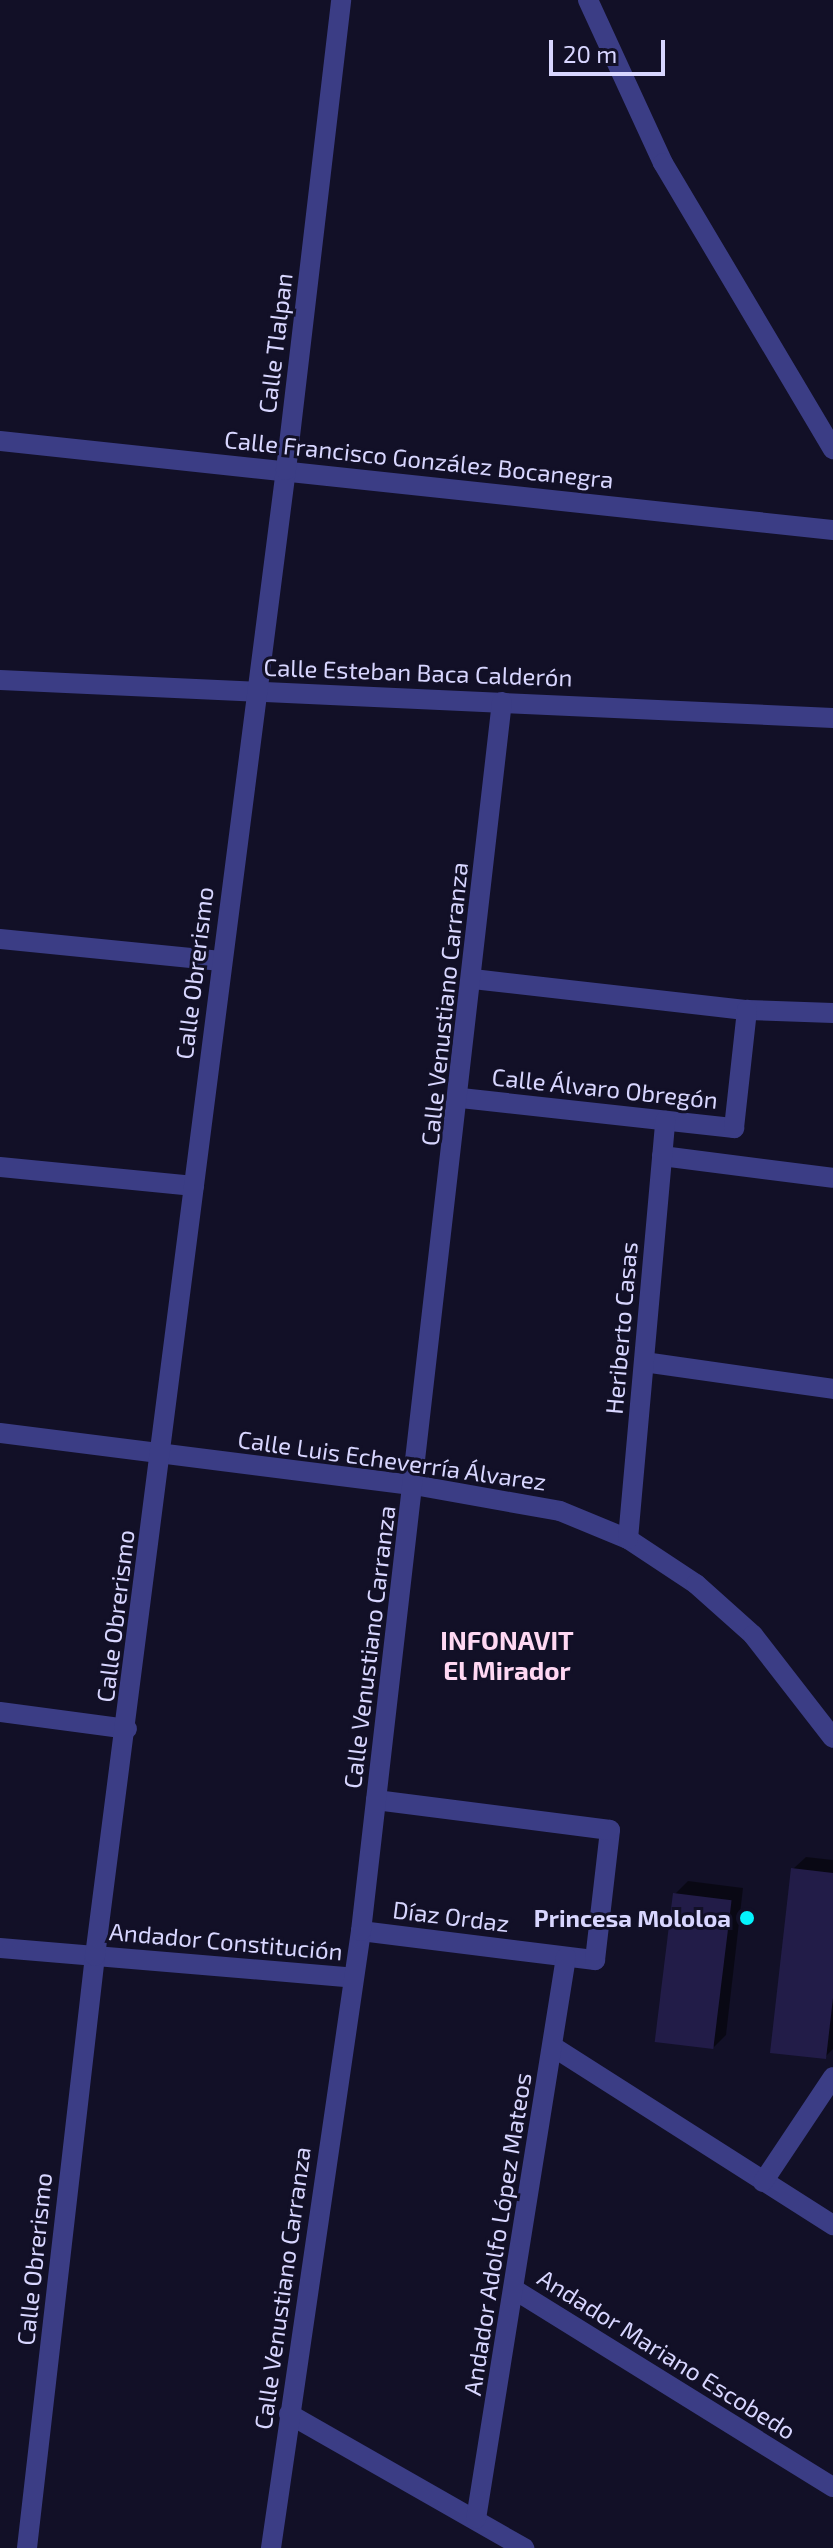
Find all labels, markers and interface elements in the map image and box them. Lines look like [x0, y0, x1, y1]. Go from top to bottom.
scale bar [553, 24, 669, 74]
text: 20 m [563, 39, 617, 68]
street label: Calle Tlalpan [252, 271, 298, 415]
street label: Calle Francisco González Bocanegra [223, 424, 615, 494]
street label: Calle Esteban Baca Calderón [263, 652, 573, 692]
street label: Calle Venustiano Carranza [415, 860, 473, 1148]
street label: Calle Obrerismo [169, 885, 219, 1061]
street label: Calle Álvaro Obregón [490, 1062, 720, 1114]
street label: Heriberto Casas [599, 1240, 643, 1416]
street label: Calle Luis Echeverría Álvarez [236, 1424, 548, 1496]
street label: Calle Venustiano Carranza [337, 1504, 401, 1790]
street label: Calle Obrerismo [90, 1528, 140, 1704]
district label: INFONAVIT El Mirador [440, 1624, 574, 1686]
street label: Díaz Ordaz [391, 1895, 511, 1937]
place label: Princesa Mololoa [534, 1904, 731, 1932]
marker: Princesa Mololoa [738, 1909, 756, 1927]
street label: Andador Constitución [108, 1916, 344, 1966]
street label: Andador Adolfo López Mateos [457, 2070, 537, 2398]
street label: Calle Venustiano Carranza [248, 2145, 316, 2431]
street label: Calle Obrerismo [11, 2171, 57, 2347]
street label: Andador Mariano Escobedo [533, 2263, 801, 2445]

